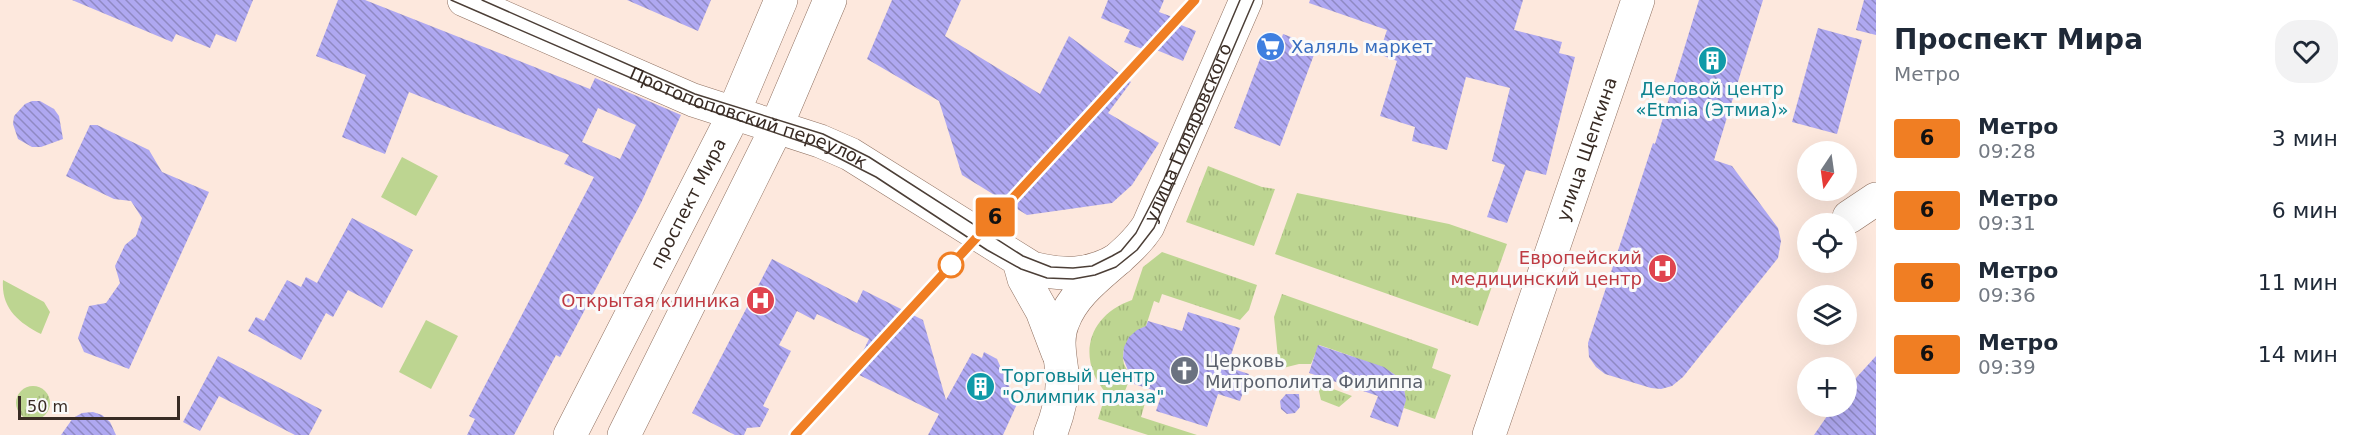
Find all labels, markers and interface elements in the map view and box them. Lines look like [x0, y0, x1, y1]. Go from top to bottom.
button: heart [2275, 20, 2338, 83]
text: Проспект Мира [1894, 23, 2143, 56]
supermarket icon: Халяль маркет [1254, 31, 1286, 63]
place label: Халяль маркет [1291, 36, 1433, 57]
street label: улица Гиляровского [1140, 40, 1236, 226]
building icon: Деловой центр «Etmia (Этмиа)» [1696, 44, 1728, 76]
text: Метро [1894, 62, 1960, 86]
street label: Протопоповский переулок [626, 63, 872, 172]
street label: улица Щепкина [1552, 74, 1621, 224]
place label: Деловой центр «Etmia (Этмиа)» [1635, 78, 1789, 120]
text: Метро [1978, 114, 2058, 139]
text: 6 [1920, 126, 1934, 150]
text: 3 мин [2272, 126, 2338, 151]
street label: проспект Мира [646, 134, 730, 272]
text: 09:28 [1978, 139, 2036, 163]
north arrow [1797, 141, 1857, 201]
map controls [1797, 141, 1857, 417]
text: Метро [1978, 186, 2058, 211]
line badge: 6 [976, 198, 1014, 236]
text: 6 [1920, 198, 1934, 222]
text: 6 мин [2272, 198, 2338, 223]
text: 6 [988, 205, 1002, 229]
text: 09:31 [1978, 211, 2036, 235]
button: locate [1797, 213, 1857, 273]
place label: Европейский медицинский центр [1451, 247, 1642, 289]
unlabelled marker [938, 252, 964, 278]
hospital icon: Европейский медицинский центр [1647, 252, 1679, 284]
text: Метро [1978, 258, 2058, 283]
text: 6 [1920, 270, 1934, 294]
text: 11 мин [2258, 270, 2338, 295]
text: 09:36 [1978, 283, 2036, 307]
hospital icon: Открытая клиника [745, 285, 777, 317]
button: layers [1797, 285, 1857, 345]
place label: Открытая клиника [561, 290, 740, 311]
text: Метро [1978, 330, 2058, 355]
text: 6 [1920, 342, 1934, 366]
text: 14 мин [2258, 342, 2338, 367]
place label: Церковь Митрополита Филиппа [1205, 350, 1423, 392]
church icon: Церковь Митрополита Филиппа [1168, 355, 1200, 387]
text: 09:39 [1978, 355, 2036, 379]
button: + [1797, 357, 1857, 417]
place label: Торговый центр "Олимпик плаза" [1001, 365, 1164, 407]
building icon: Торговый центр "Олимпик плаза" [965, 370, 997, 402]
scale bar [18, 393, 180, 420]
text: 50 m [27, 397, 68, 416]

